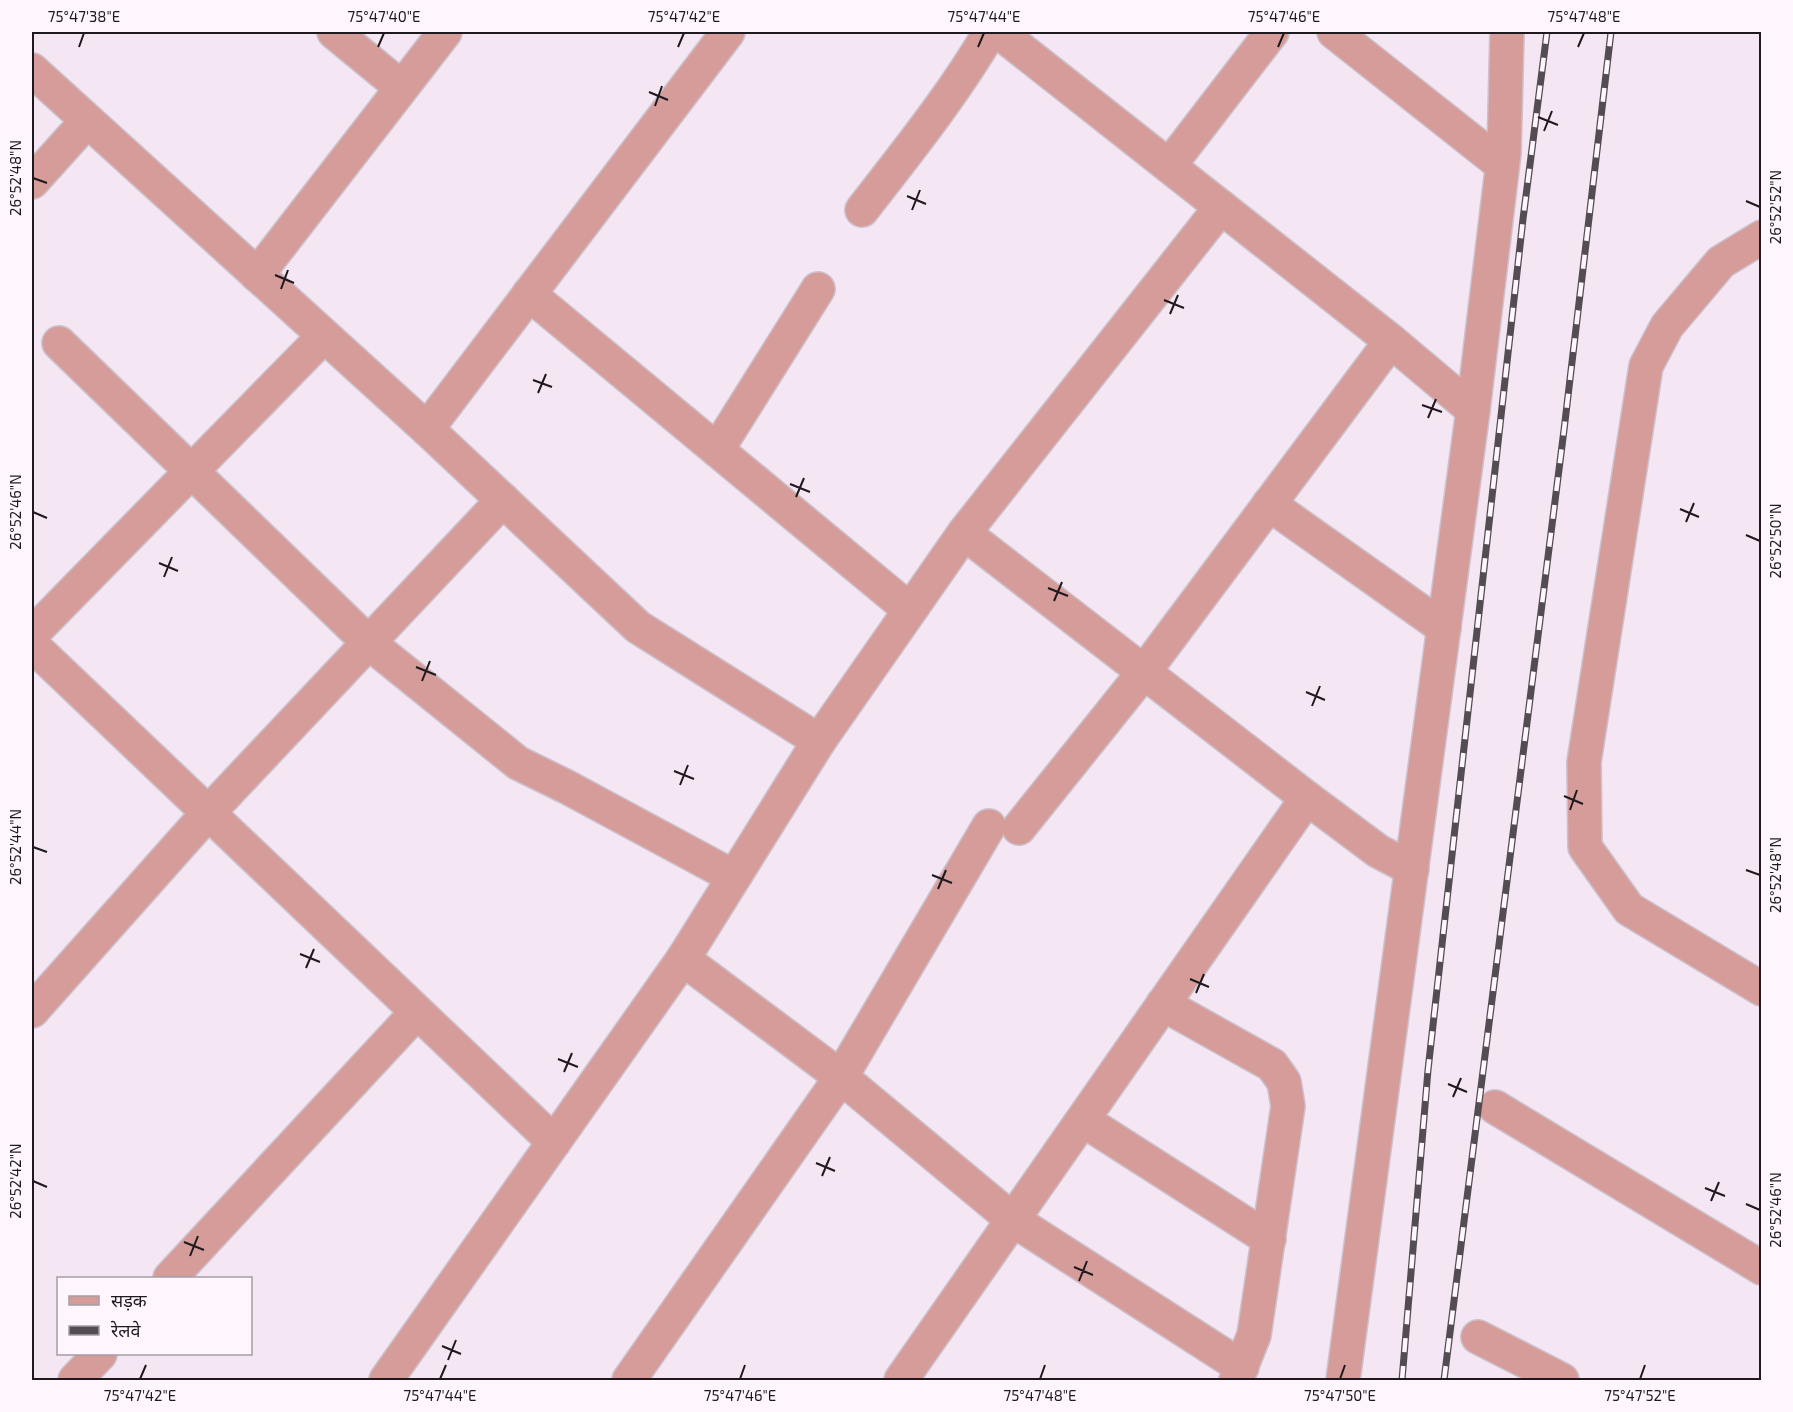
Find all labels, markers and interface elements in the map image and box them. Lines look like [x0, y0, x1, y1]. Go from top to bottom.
text: 75°47'38"E [48, 7, 120, 25]
text: 75°47'40"E [348, 7, 420, 25]
text: 75°47'42"E [648, 7, 720, 25]
text: 75°47'44"E [948, 7, 1021, 25]
text: 75°47'46"E [1248, 7, 1320, 25]
text: 75°47'48"E [1548, 7, 1620, 25]
text: 26°52'48"N [6, 140, 24, 216]
text: 26°52'52"N [1766, 170, 1784, 244]
text: 26°52'46"N [6, 474, 24, 550]
text: 26°52'50"N [1766, 503, 1784, 579]
text: 26°52'44"N [6, 809, 24, 885]
text: 26°52'48"N [1766, 837, 1784, 913]
text: 26°52'42"N [6, 1143, 24, 1219]
text: 26°52'46"N [1766, 1172, 1784, 1248]
legend [57, 1277, 252, 1355]
text: सड़क [111, 1289, 148, 1311]
text: रेलवे [110, 1319, 142, 1341]
text: 75°47'42"E [104, 1386, 176, 1404]
text: 75°47'44"E [404, 1386, 477, 1404]
text: 75°47'46"E [704, 1386, 776, 1404]
text: 75°47'48"E [1004, 1386, 1076, 1404]
text: 75°47'50"E [1304, 1386, 1376, 1404]
text: 75°47'52"E [1604, 1386, 1676, 1404]

